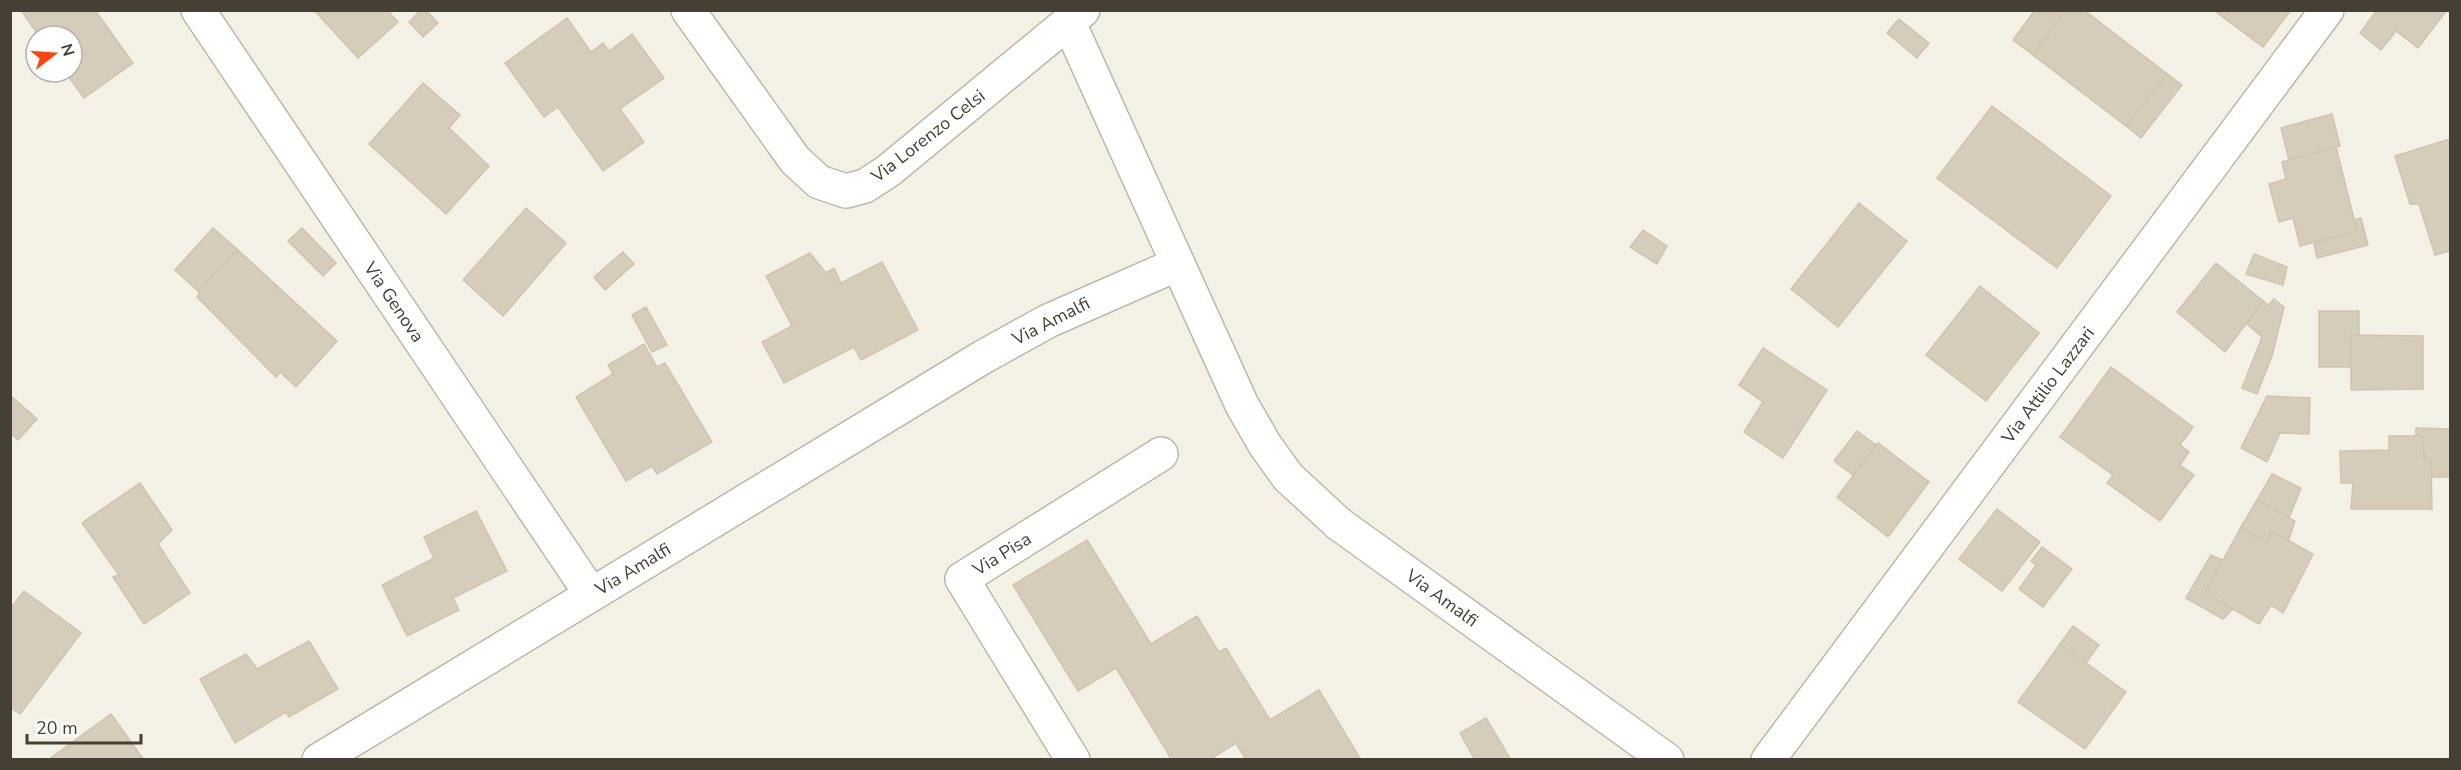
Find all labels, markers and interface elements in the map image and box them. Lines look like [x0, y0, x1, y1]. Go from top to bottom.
north arrow [24, 24, 84, 84]
text: N [55, 41, 80, 59]
street label: Via Lorenzo Celsi [865, 84, 990, 189]
street label: Via Genova [358, 256, 430, 347]
street label: Via Amalfi [1007, 291, 1094, 351]
street label: Via Attilio Lazzari [1996, 322, 2100, 449]
street label: Via Pisa [967, 527, 1036, 582]
street label: Via Amalfi [590, 537, 675, 601]
street label: Via Amalfi [1400, 563, 1483, 632]
scale bar [27, 707, 141, 745]
text: 20 m [36, 716, 78, 740]

